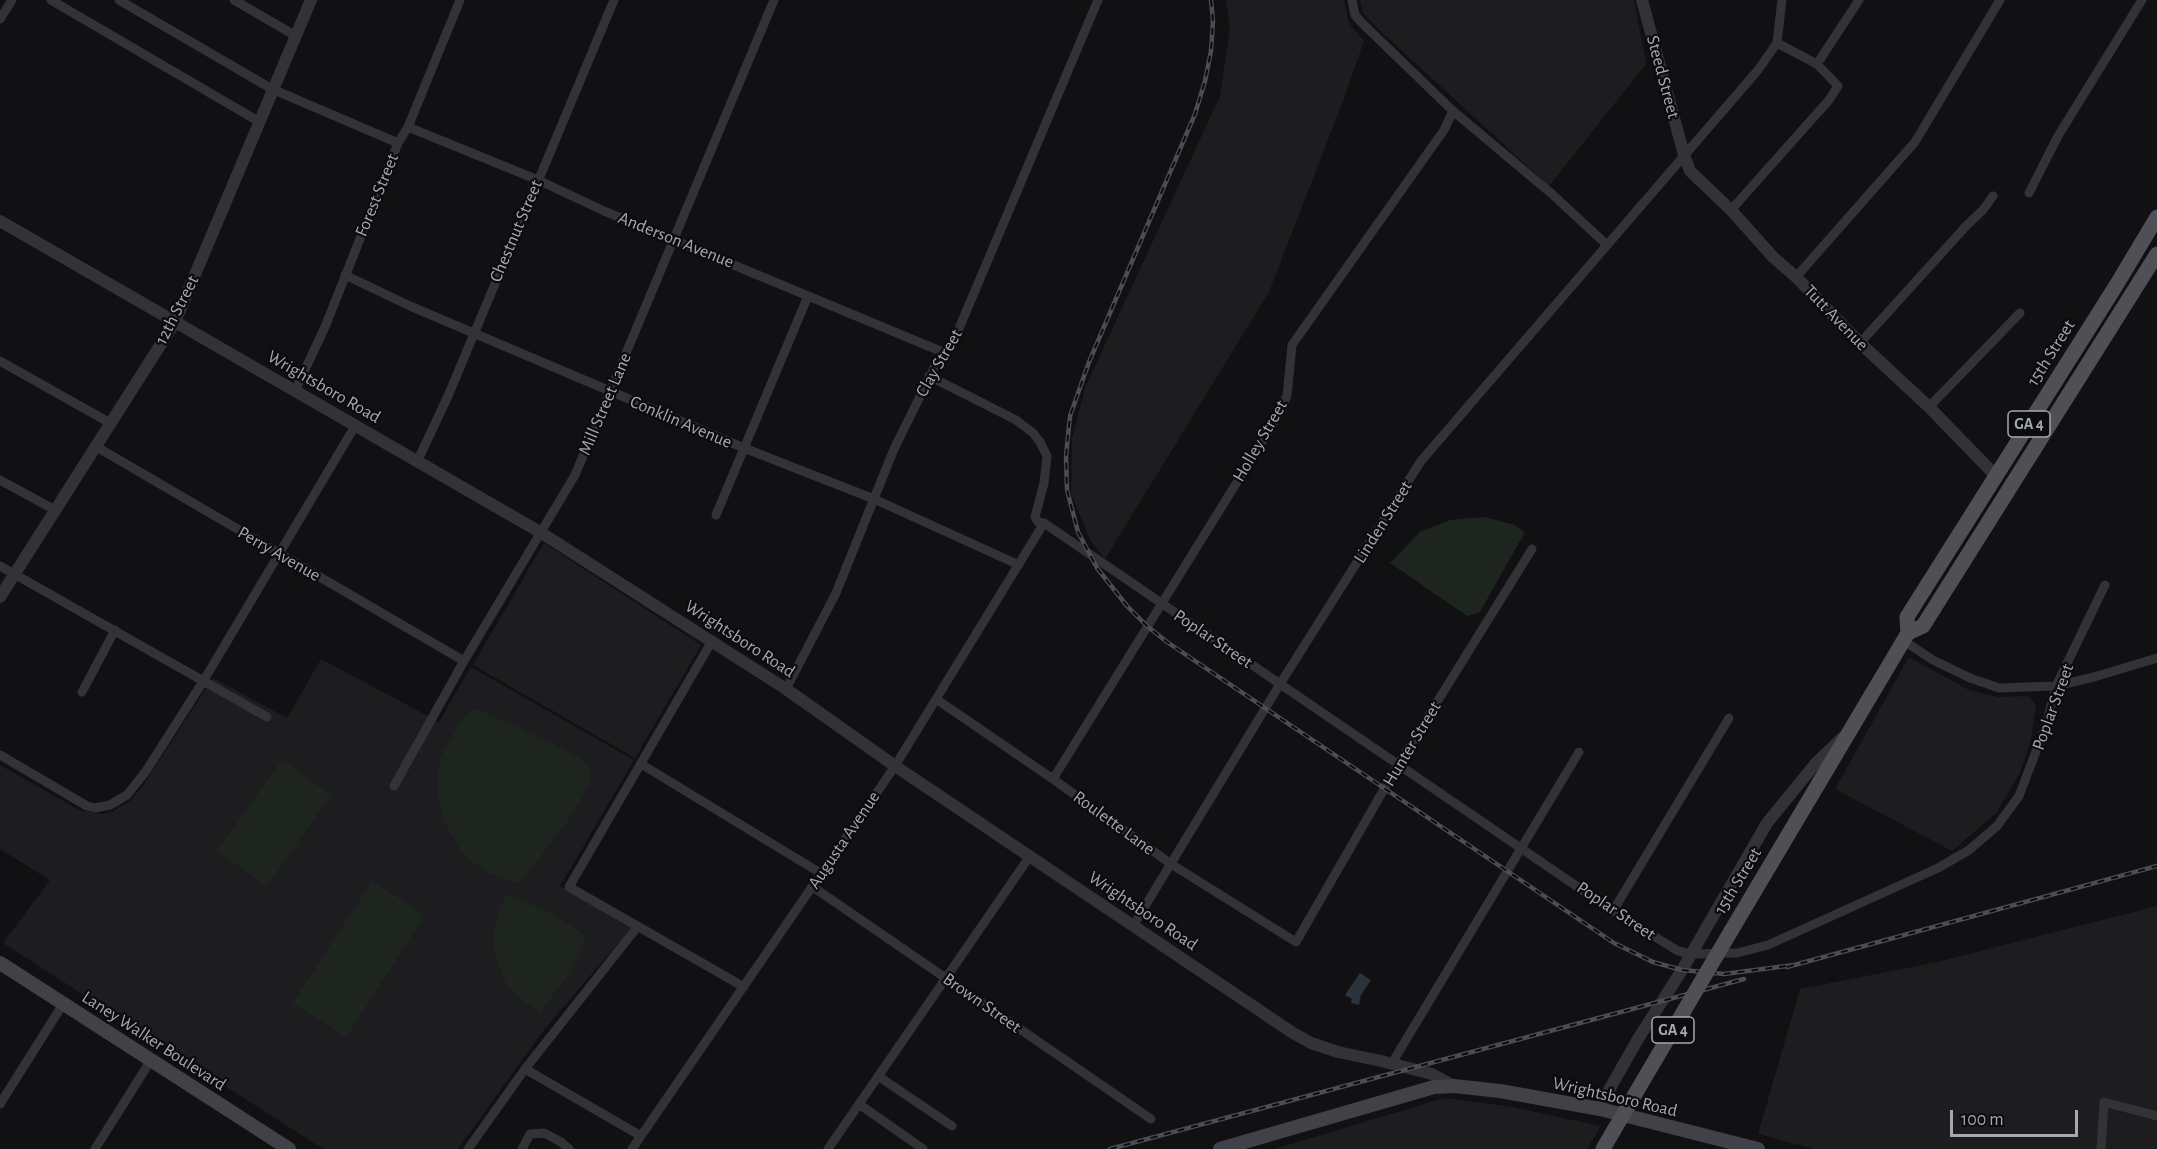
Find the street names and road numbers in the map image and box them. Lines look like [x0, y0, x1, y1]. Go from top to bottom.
street label: Steed Street [1642, 33, 1684, 121]
street label: Forest Street [351, 150, 403, 240]
street label: Chestnut Street [485, 177, 547, 285]
street label: Anderson Avenue [615, 207, 737, 273]
street label: 12th Street [150, 272, 204, 348]
street label: Tutt Avenue [1799, 280, 1873, 356]
street label: 15th Street [2022, 316, 2080, 390]
street label: Clay Street [911, 325, 967, 401]
street label: Wrightsboro Road [263, 346, 385, 428]
street label: Mill Street Lane [574, 350, 636, 458]
street label: Conklin Avenue [627, 391, 735, 453]
street label: Holley Street [1228, 396, 1292, 486]
road number: GA 4 [2008, 411, 2050, 437]
street label: Linden Street [1349, 477, 1417, 567]
street label: Perry Avenue [234, 522, 324, 586]
street label: Wrightsboro Road [681, 595, 799, 683]
street label: Poplar Street [1170, 605, 1256, 673]
street label: Poplar Street [2027, 661, 2079, 753]
street label: Hunter Street [1378, 698, 1446, 790]
street label: Roulette Lane [1069, 786, 1159, 860]
street label: Augusta Avenue [803, 787, 885, 893]
street label: 15th Street [1710, 844, 1766, 918]
street label: Wrightsboro Road [1084, 866, 1202, 956]
street label: Poplar Street [1573, 877, 1659, 945]
street label: Brown Street [939, 968, 1025, 1038]
street label: Laney Walker Boulevard [78, 986, 230, 1096]
road number: GA 4 [1652, 1017, 1694, 1043]
street label: Wrightsboro Road [1551, 1072, 1679, 1122]

